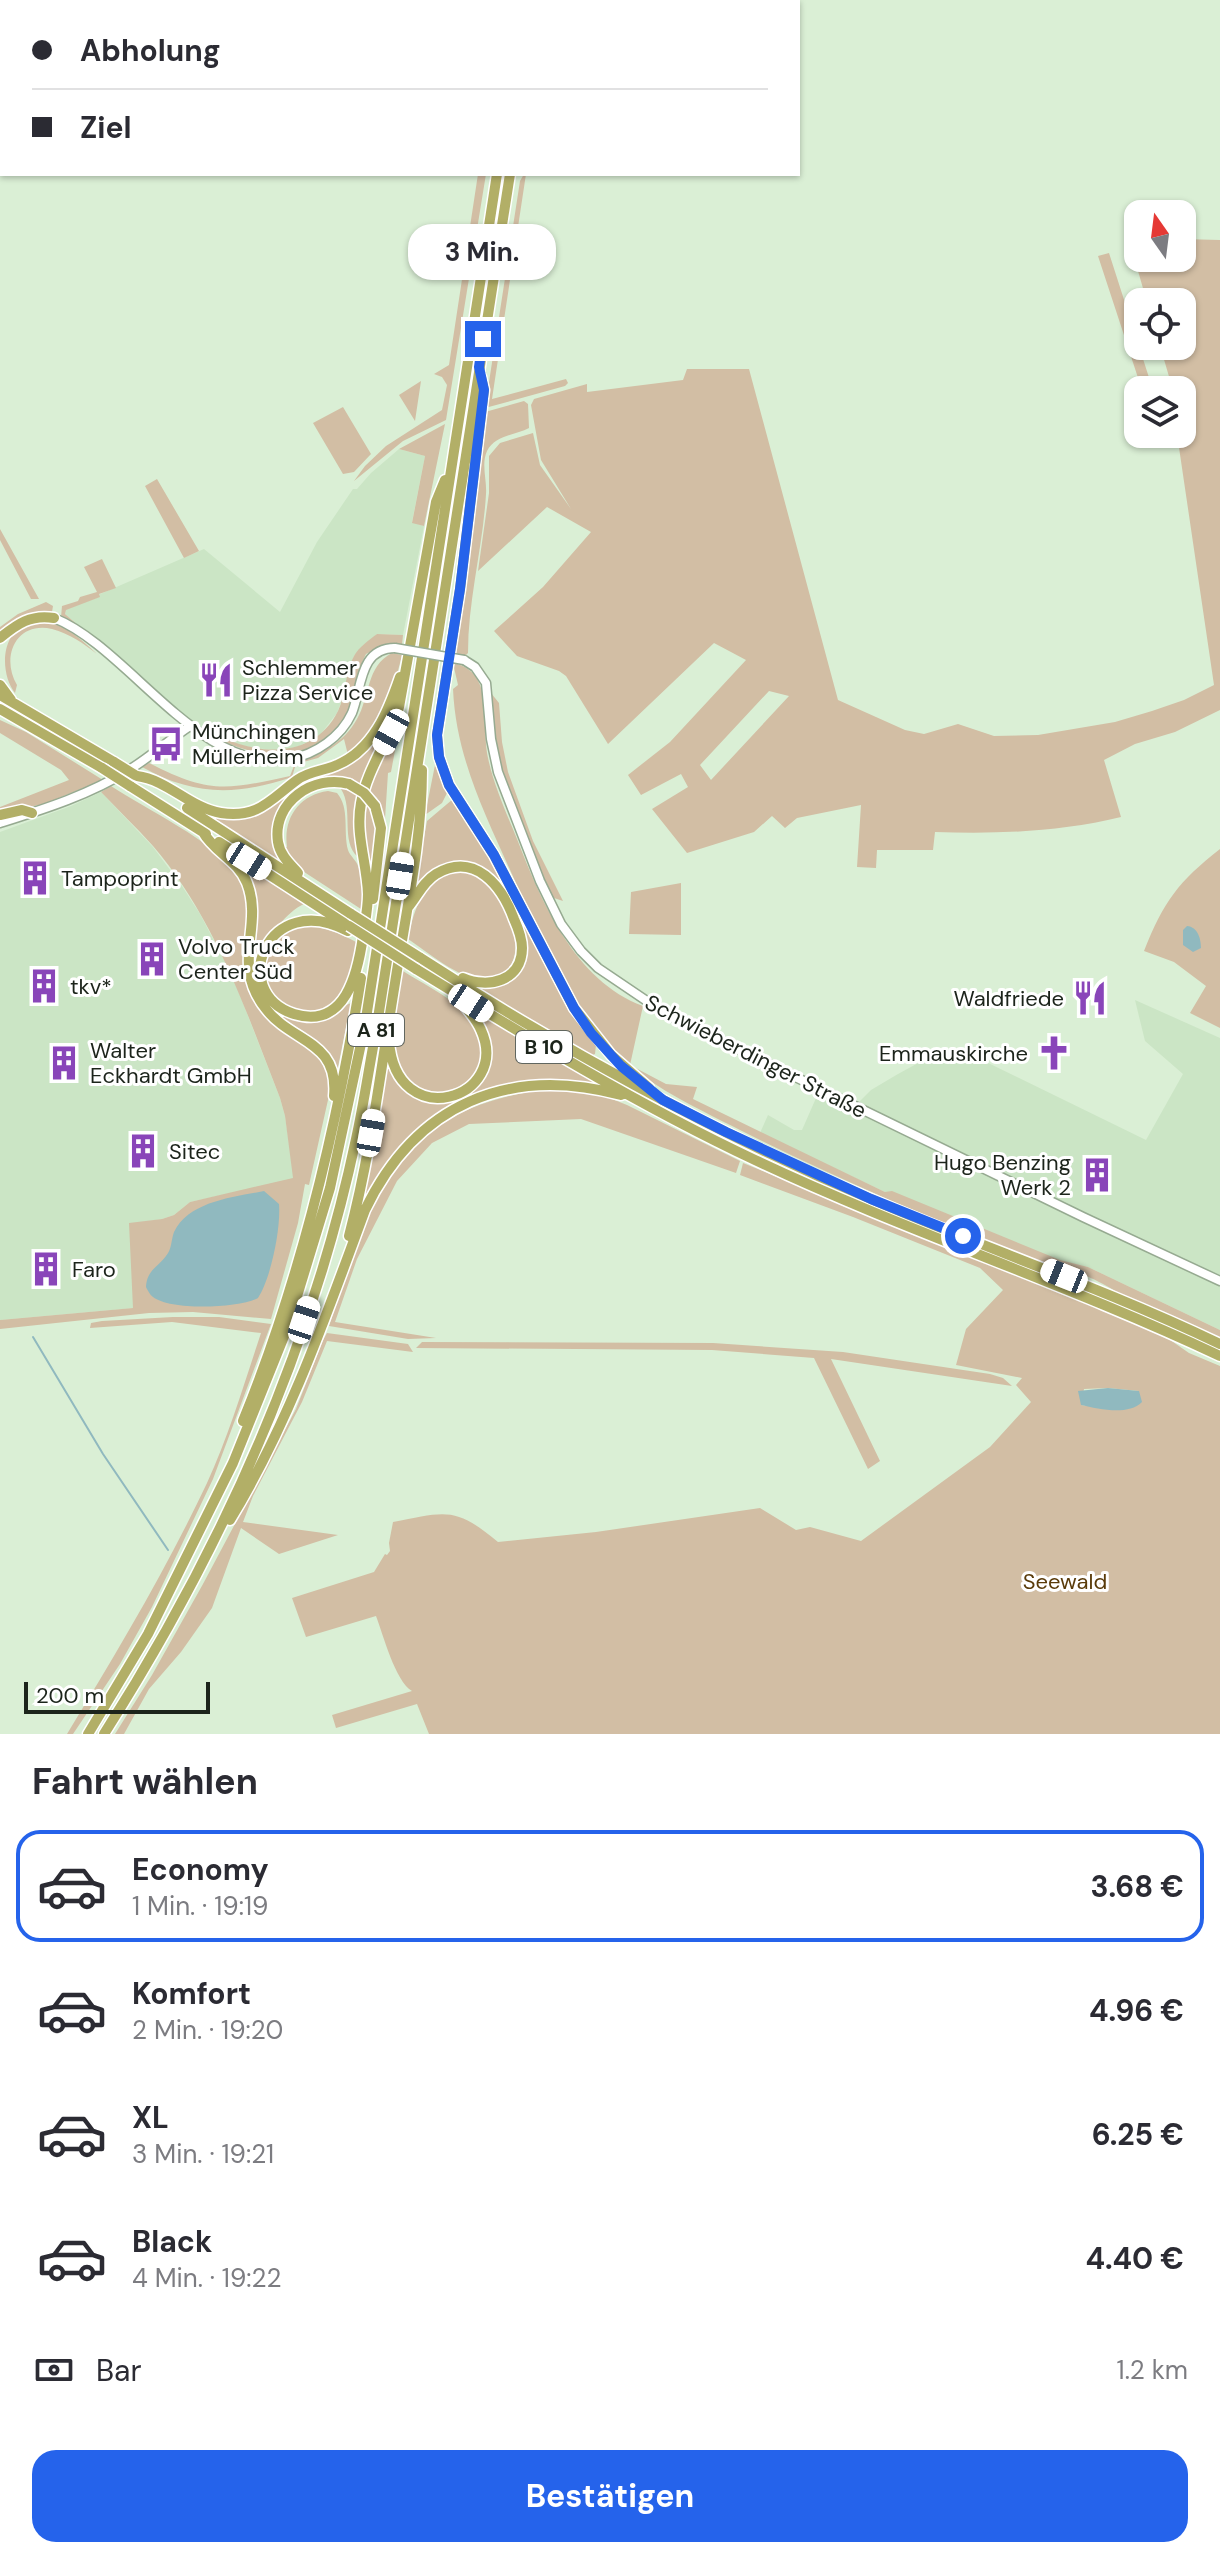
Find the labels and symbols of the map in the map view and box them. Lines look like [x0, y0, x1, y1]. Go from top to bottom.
north arrow [1124, 200, 1196, 272]
callout: 3 Min. [409, 223, 557, 279]
route end [465, 321, 501, 357]
place label: Schlemmer Pizza Service [242, 653, 373, 707]
restaurant icon: Schlemmer Pizza Service [197, 661, 235, 699]
car [369, 705, 413, 759]
place label: Münchingen Müllerheim [192, 717, 316, 771]
bus stop icon: Münchingen Müllerheim [147, 725, 185, 763]
car [222, 838, 276, 884]
car [384, 850, 416, 902]
building icon: Tampoprint [16, 859, 54, 897]
place label: Tampoprint [61, 864, 179, 893]
place label: Volvo Truck Center Süd [178, 932, 295, 986]
building icon: Volvo Truck Center Süd [133, 940, 171, 978]
building icon: tkv* [25, 967, 63, 1005]
place label: tkv* [70, 972, 112, 1001]
restaurant icon: Waldfriede [1071, 979, 1109, 1017]
car [444, 980, 498, 1026]
place label: Waldfriede [953, 984, 1064, 1013]
street label: Schwieberdinger Straße [640, 988, 871, 1125]
road number: A 81 [348, 1014, 404, 1046]
road number: B 10 [516, 1031, 572, 1063]
church icon: Emmauskirche [1035, 1034, 1073, 1072]
place label: Walter Eckhardt GmbH [90, 1036, 252, 1090]
place label: Emmauskirche [879, 1039, 1028, 1068]
building icon: Walter Eckhardt GmbH [45, 1044, 83, 1082]
car [355, 1107, 387, 1159]
building icon: Sitec [124, 1132, 162, 1170]
place label: Sitec [169, 1137, 220, 1166]
place label: Hugo Benzing Werk 2 [934, 1148, 1071, 1202]
building icon: Hugo Benzing Werk 2 [1078, 1156, 1116, 1194]
route start [945, 1218, 981, 1254]
building icon: Faro [27, 1250, 65, 1288]
place label: Faro [72, 1255, 116, 1284]
car [1037, 1256, 1091, 1296]
car [285, 1293, 323, 1347]
park label: Seewald [1023, 1567, 1107, 1596]
scale bar [24, 1678, 210, 1714]

